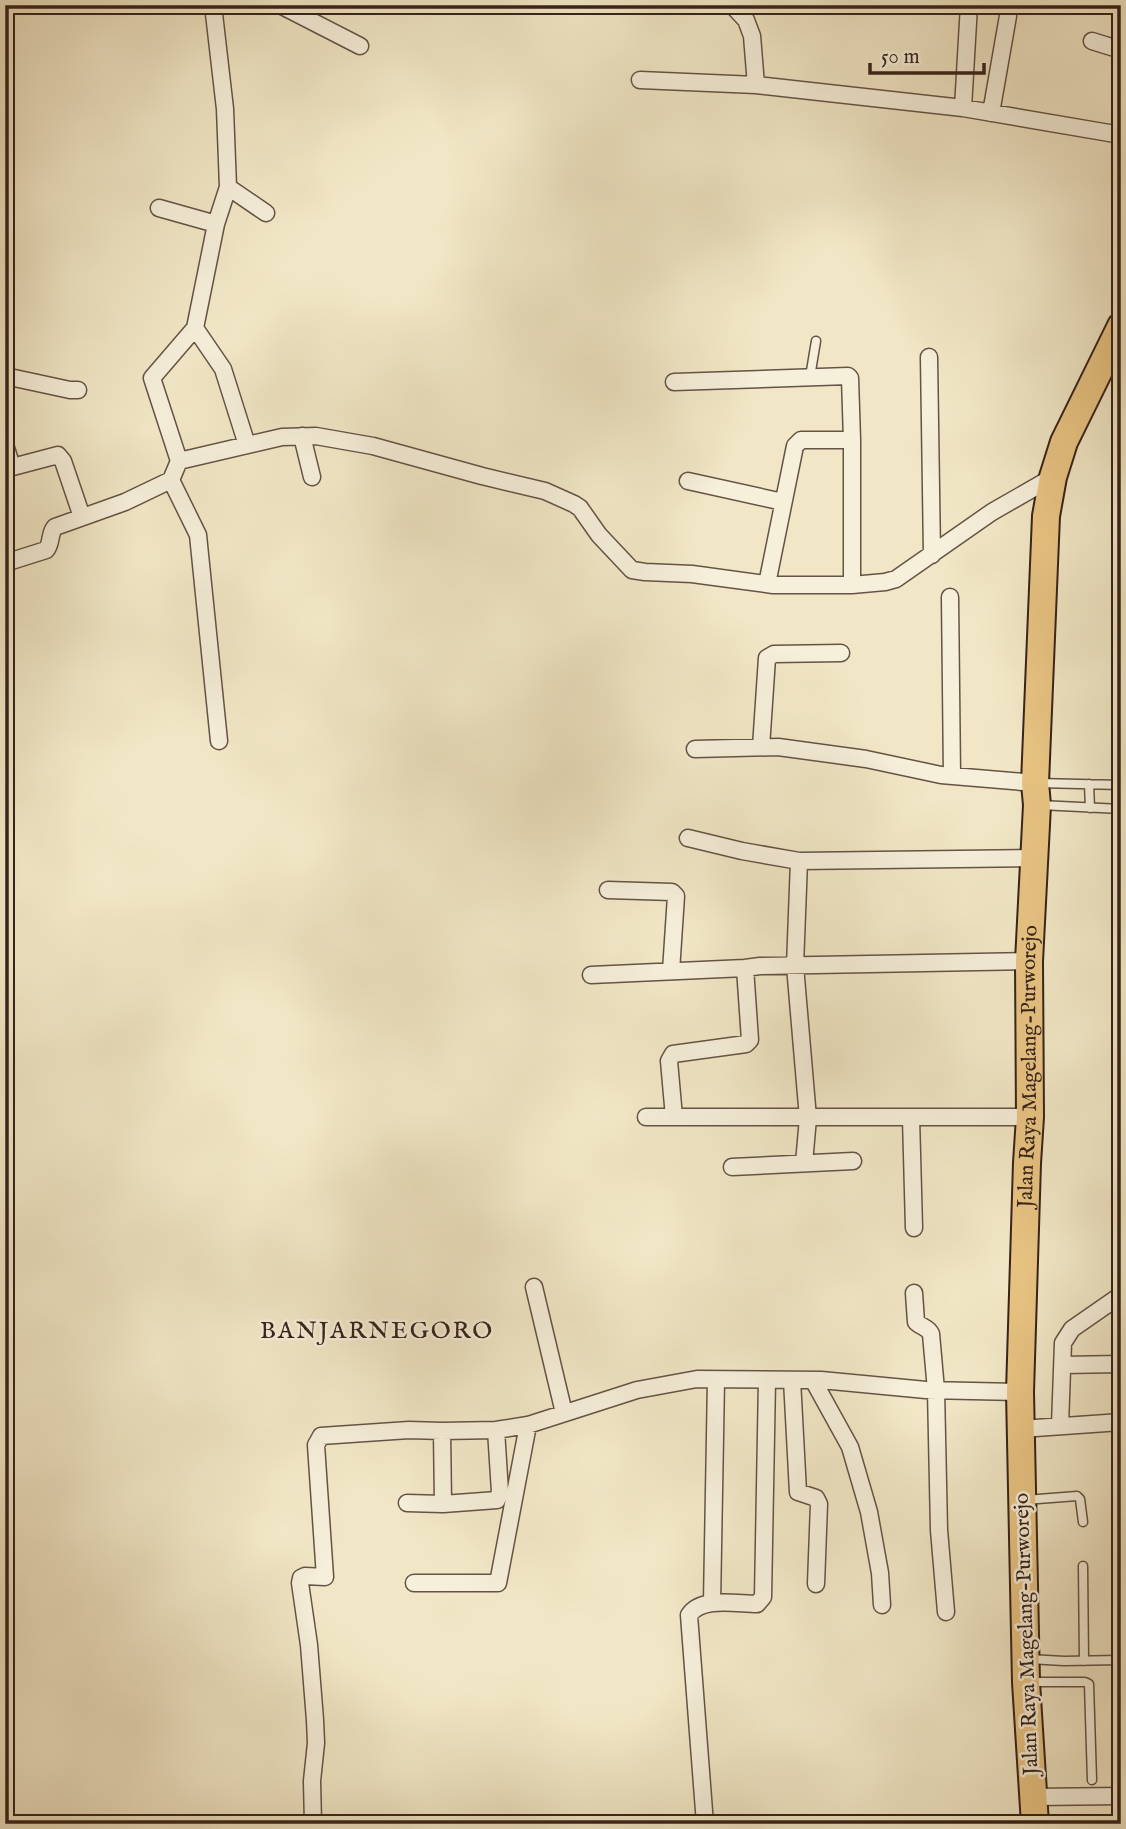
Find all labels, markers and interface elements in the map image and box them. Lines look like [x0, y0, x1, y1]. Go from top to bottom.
scale bar [870, 32, 984, 76]
text: 50 m [881, 44, 920, 71]
street label: Jalan Raya Magelang-Purworejo [1012, 925, 1044, 1210]
district label: BANJARNEGORO [260, 1316, 494, 1347]
street label: Jalan Raya Magelang-Purworejo [1009, 1492, 1045, 1778]

